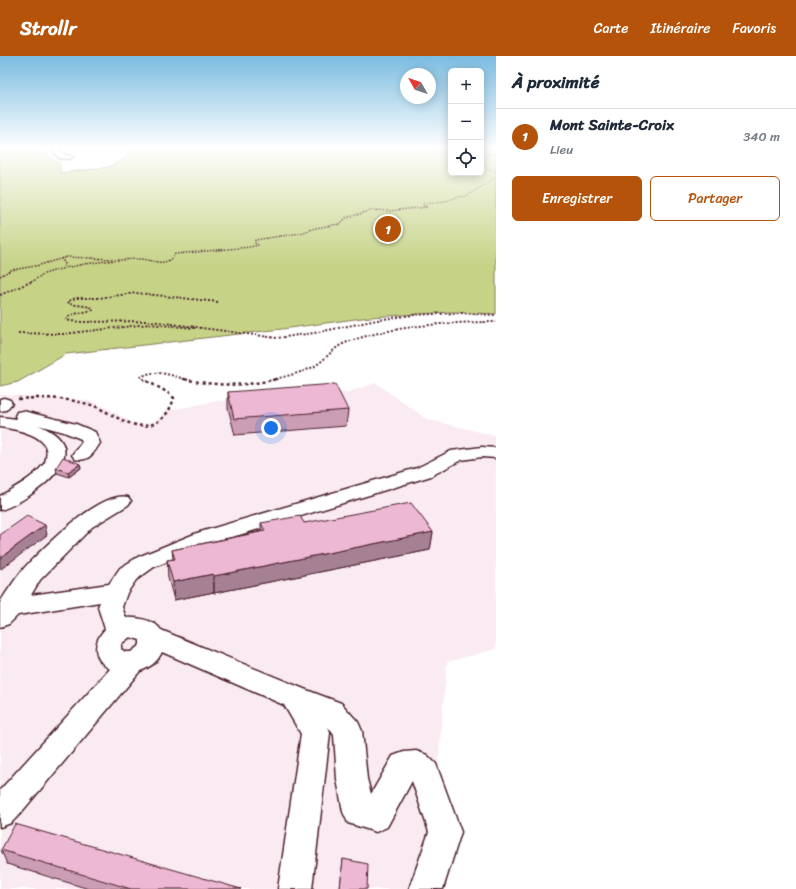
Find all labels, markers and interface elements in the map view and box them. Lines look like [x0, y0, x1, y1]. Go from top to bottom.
text: Strollr [20, 12, 76, 45]
text: Carte [594, 16, 629, 41]
text: Itinéraire [651, 16, 710, 41]
text: Favoris [732, 16, 776, 41]
text: À proximité [512, 67, 599, 97]
north arrow [400, 68, 436, 104]
map controls [448, 68, 484, 176]
button: + [448, 68, 484, 104]
button: − [448, 104, 484, 140]
text: Mont Sainte-Croix [550, 112, 674, 138]
text: 1 [522, 125, 528, 148]
text: 340 m [743, 125, 780, 148]
text: Lieu [550, 138, 573, 161]
button: locate [448, 140, 484, 176]
button: Enregistrer [512, 176, 642, 221]
button: Partager [650, 176, 780, 221]
pin: 1 [375, 214, 401, 244]
your location [261, 418, 281, 438]

